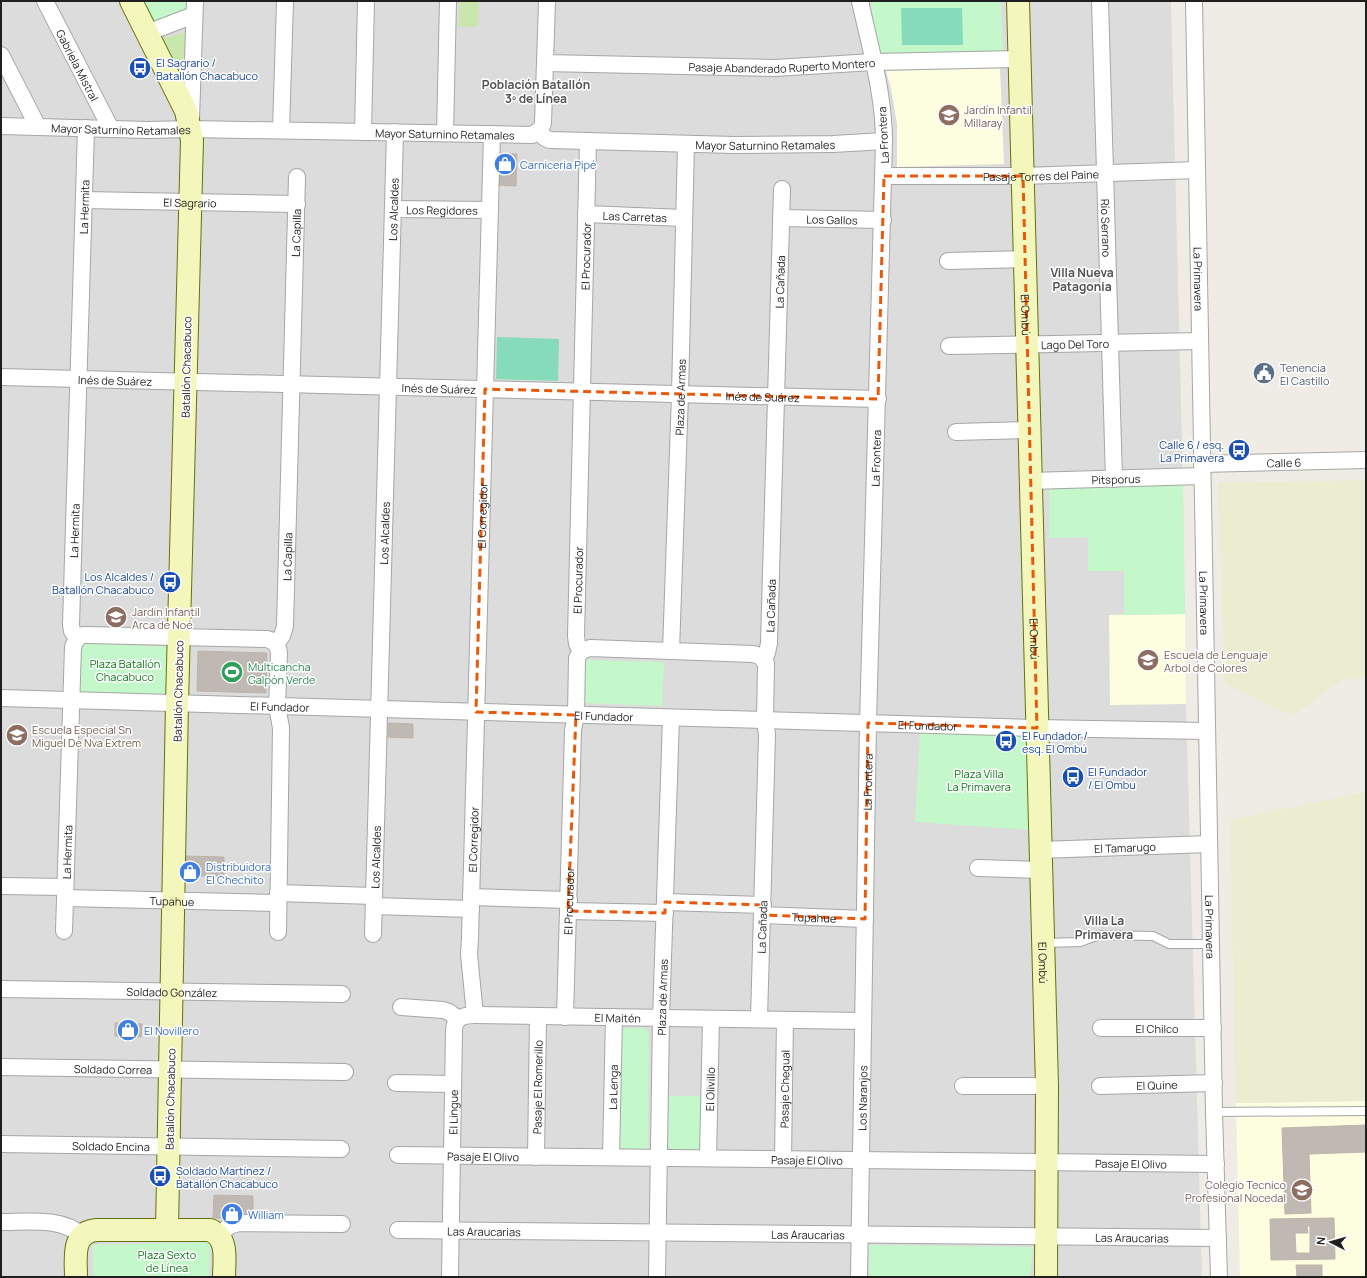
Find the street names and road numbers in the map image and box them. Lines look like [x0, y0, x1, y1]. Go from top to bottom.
street label: Gabriela Mistral [53, 27, 103, 103]
street label: Pasaje Abanderado Ruperto Montero [688, 54, 876, 76]
street label: La Frontera [874, 106, 892, 164]
street label: Mayor Saturnino Retamales [51, 120, 191, 138]
street label: Mayor Saturnino Retamales [375, 125, 515, 142]
street label: Mayor Saturnino Retamales [695, 136, 835, 153]
street label: Pasaje Torres del Paine [983, 166, 1100, 184]
street label: Los Alcaldes [385, 177, 401, 241]
street label: La Hermita [75, 179, 92, 234]
street label: El Sagrario [163, 194, 217, 210]
street label: Río Serrano [1098, 199, 1115, 258]
street label: Los Regidores [406, 202, 478, 217]
street label: Las Carretas [603, 207, 668, 225]
street label: La Capilla [287, 208, 304, 257]
street label: Los Gallos [806, 211, 858, 227]
street label: El Procurador [577, 222, 594, 290]
street label: La Primavera [1191, 247, 1207, 311]
street label: La Cañada [771, 255, 788, 309]
street label: El Ombú [1018, 294, 1034, 336]
street label: Batallón Chacabuco [178, 315, 194, 418]
street label: Lago Del Toro [1041, 335, 1110, 352]
street label: Plaza de Armas [671, 358, 688, 436]
street label: Inés de Suárez [78, 371, 152, 388]
street label: Inés de Suárez [402, 380, 476, 396]
street label: Inés de Suárez [725, 388, 800, 405]
street label: La Frontera [867, 430, 884, 487]
street label: Calle 6 [1266, 454, 1302, 470]
street label: Pitsporus [1091, 470, 1141, 487]
street label: El Corregidor [473, 482, 490, 549]
street label: Los Alcaldes [376, 501, 392, 565]
street label: La Hermita [66, 503, 82, 558]
street label: La Capilla [279, 532, 295, 581]
street label: El Procurador [569, 546, 586, 614]
street label: La Primavera [1197, 571, 1213, 635]
street label: La Cañada [762, 579, 778, 632]
street label: El Ombú [1027, 618, 1043, 660]
street label: Batallón Chacabuco [170, 639, 186, 742]
street label: El Fundador [250, 698, 310, 714]
street label: El Fundador [574, 707, 634, 724]
street label: El Fundador [898, 716, 958, 733]
street label: La Frontera [859, 753, 875, 811]
street label: El Corregidor [464, 806, 481, 872]
street label: La Hermita [58, 825, 75, 879]
street label: Los Alcaldes [367, 825, 383, 889]
street label: El Tamarugo [1094, 838, 1157, 856]
street label: El Procurador [560, 867, 577, 935]
street label: Tupahue [149, 892, 195, 909]
street label: La Primavera [1203, 895, 1219, 959]
street label: La Cañada [754, 900, 770, 954]
street label: Tupahue [791, 909, 837, 925]
street label: El Ombú [1036, 942, 1052, 984]
street label: Plaza de Armas [653, 958, 670, 1035]
street label: Soldado González [126, 983, 218, 1000]
street label: El Maitén [594, 1009, 641, 1025]
street label: El Chilco [1135, 1021, 1179, 1036]
street label: Pasaje El Romerillo [529, 1039, 545, 1134]
street label: Batallón Chacabuco [162, 1047, 178, 1150]
street label: Pasaje Chegual [776, 1050, 792, 1128]
street label: Soldado Correa [74, 1061, 152, 1077]
street label: La Lenga [605, 1064, 620, 1110]
street label: Los Naranjos [854, 1065, 870, 1131]
street label: El Olivillo [702, 1066, 717, 1111]
street label: El Quine [1136, 1076, 1178, 1093]
street label: El Lingue [445, 1089, 461, 1135]
street label: Soldado Encina [72, 1138, 150, 1154]
street label: Pasaje El Olivo [447, 1148, 520, 1164]
street label: Pasaje El Olivo [771, 1152, 843, 1167]
street label: Pasaje El Olivo [1095, 1155, 1167, 1171]
street label: Las Araucarias [447, 1223, 521, 1239]
street label: Las Araucarias [771, 1226, 845, 1242]
street label: Las Araucarias [1095, 1229, 1169, 1245]

